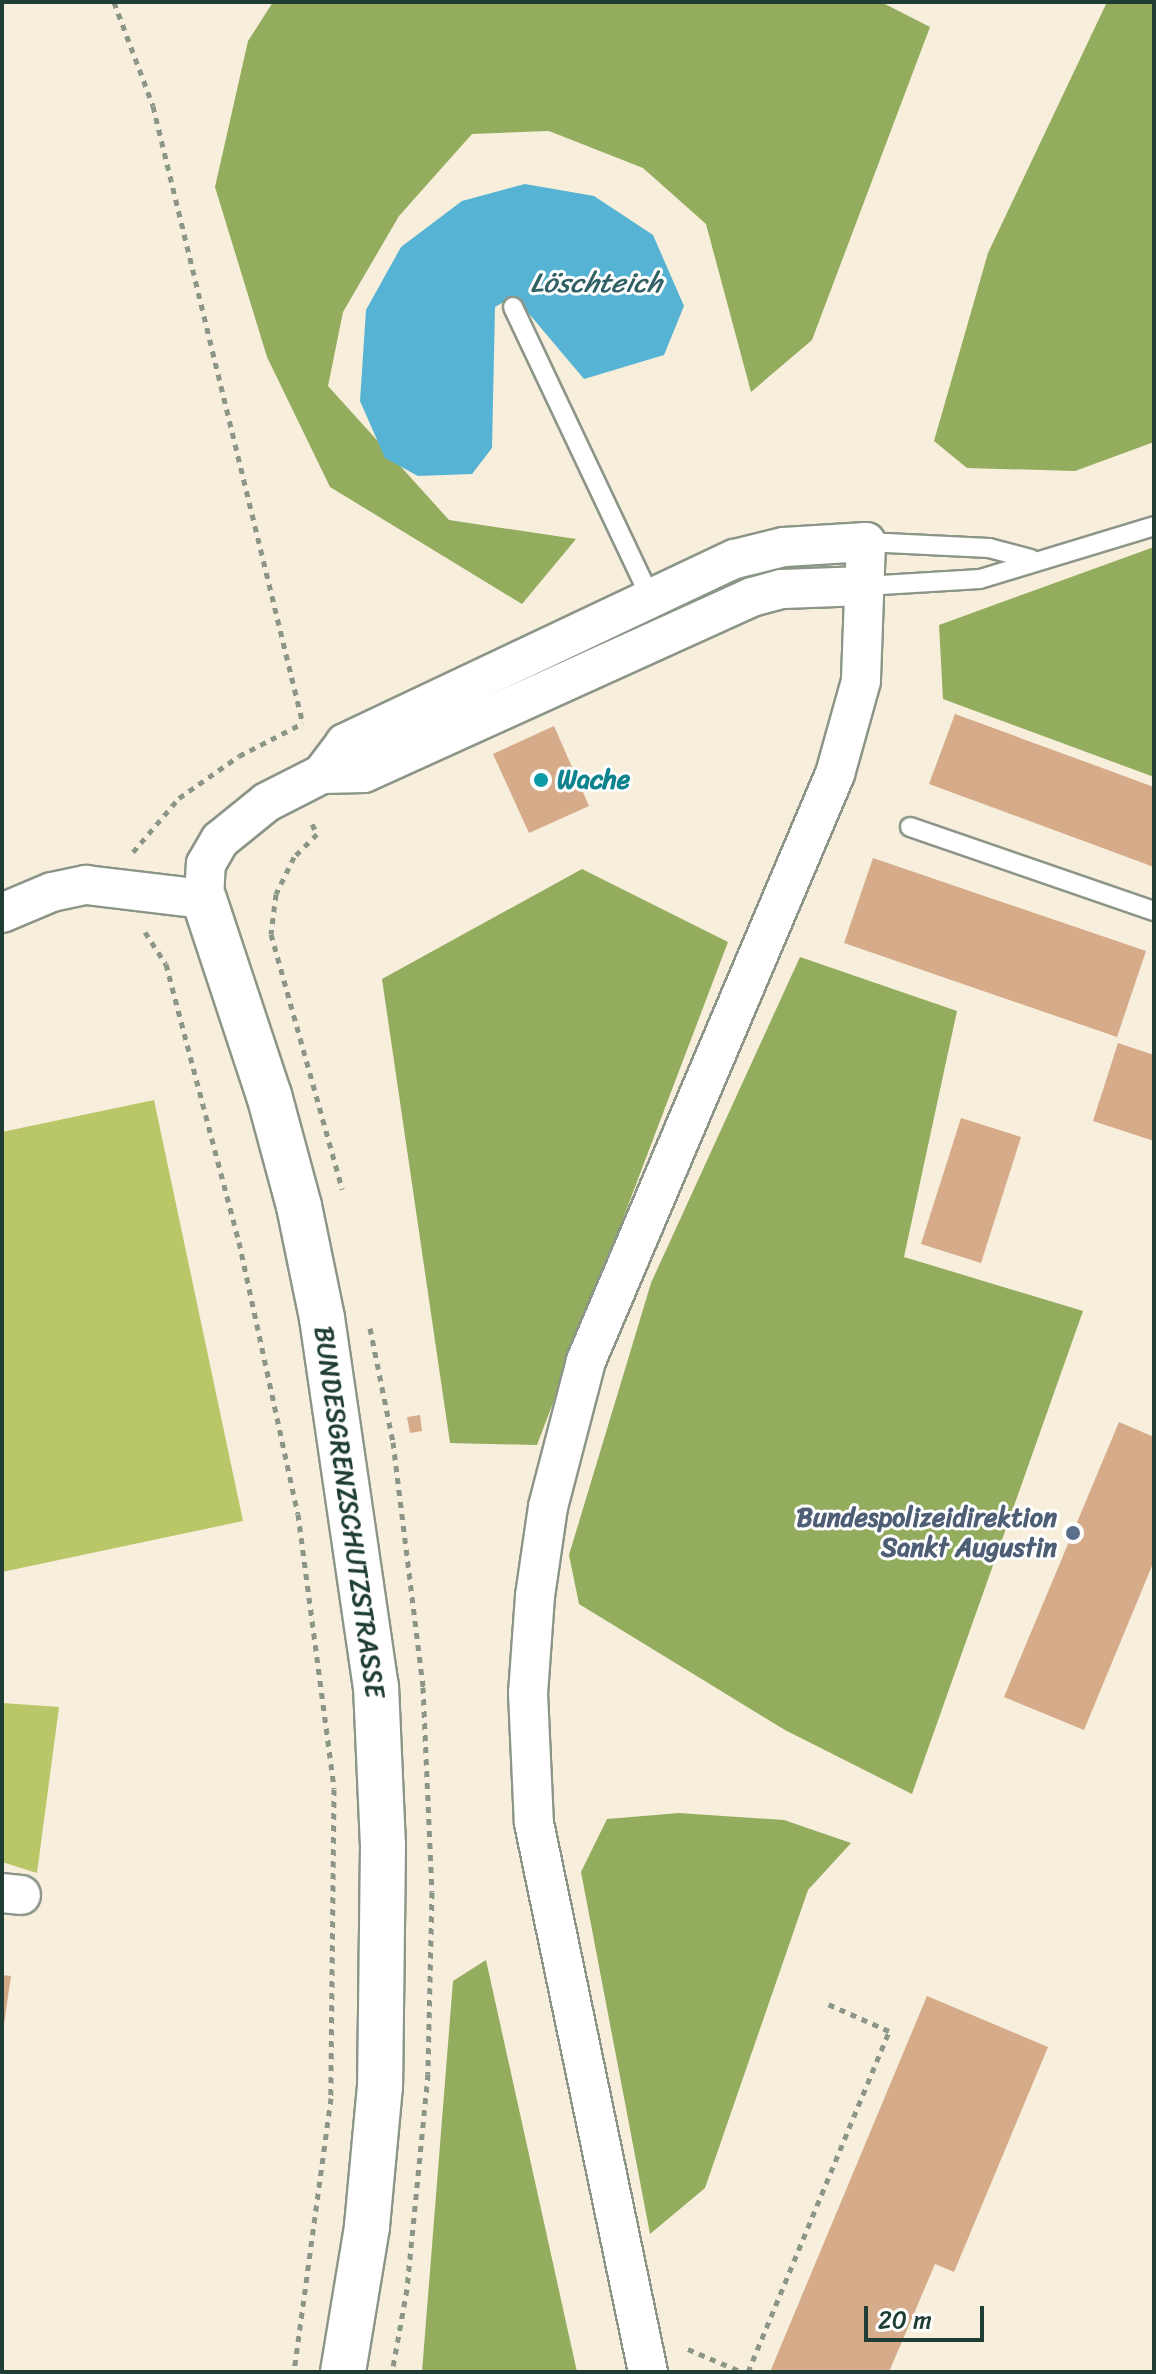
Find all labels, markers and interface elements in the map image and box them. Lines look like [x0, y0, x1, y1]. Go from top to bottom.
water label: Löschteich [530, 266, 662, 300]
place label: Wache [557, 764, 630, 796]
marker: Wache [532, 771, 550, 789]
street label: BUNDESGRENZSCHUTZSTRASSE [307, 1324, 391, 1700]
place label: Bundespolizeidirektion Sankt Augustin [796, 1502, 1057, 1564]
marker: Bundespolizeidirektion Sankt Augustin [1064, 1524, 1082, 1542]
scale bar [868, 2290, 988, 2340]
text: 20 m [878, 2299, 932, 2341]

